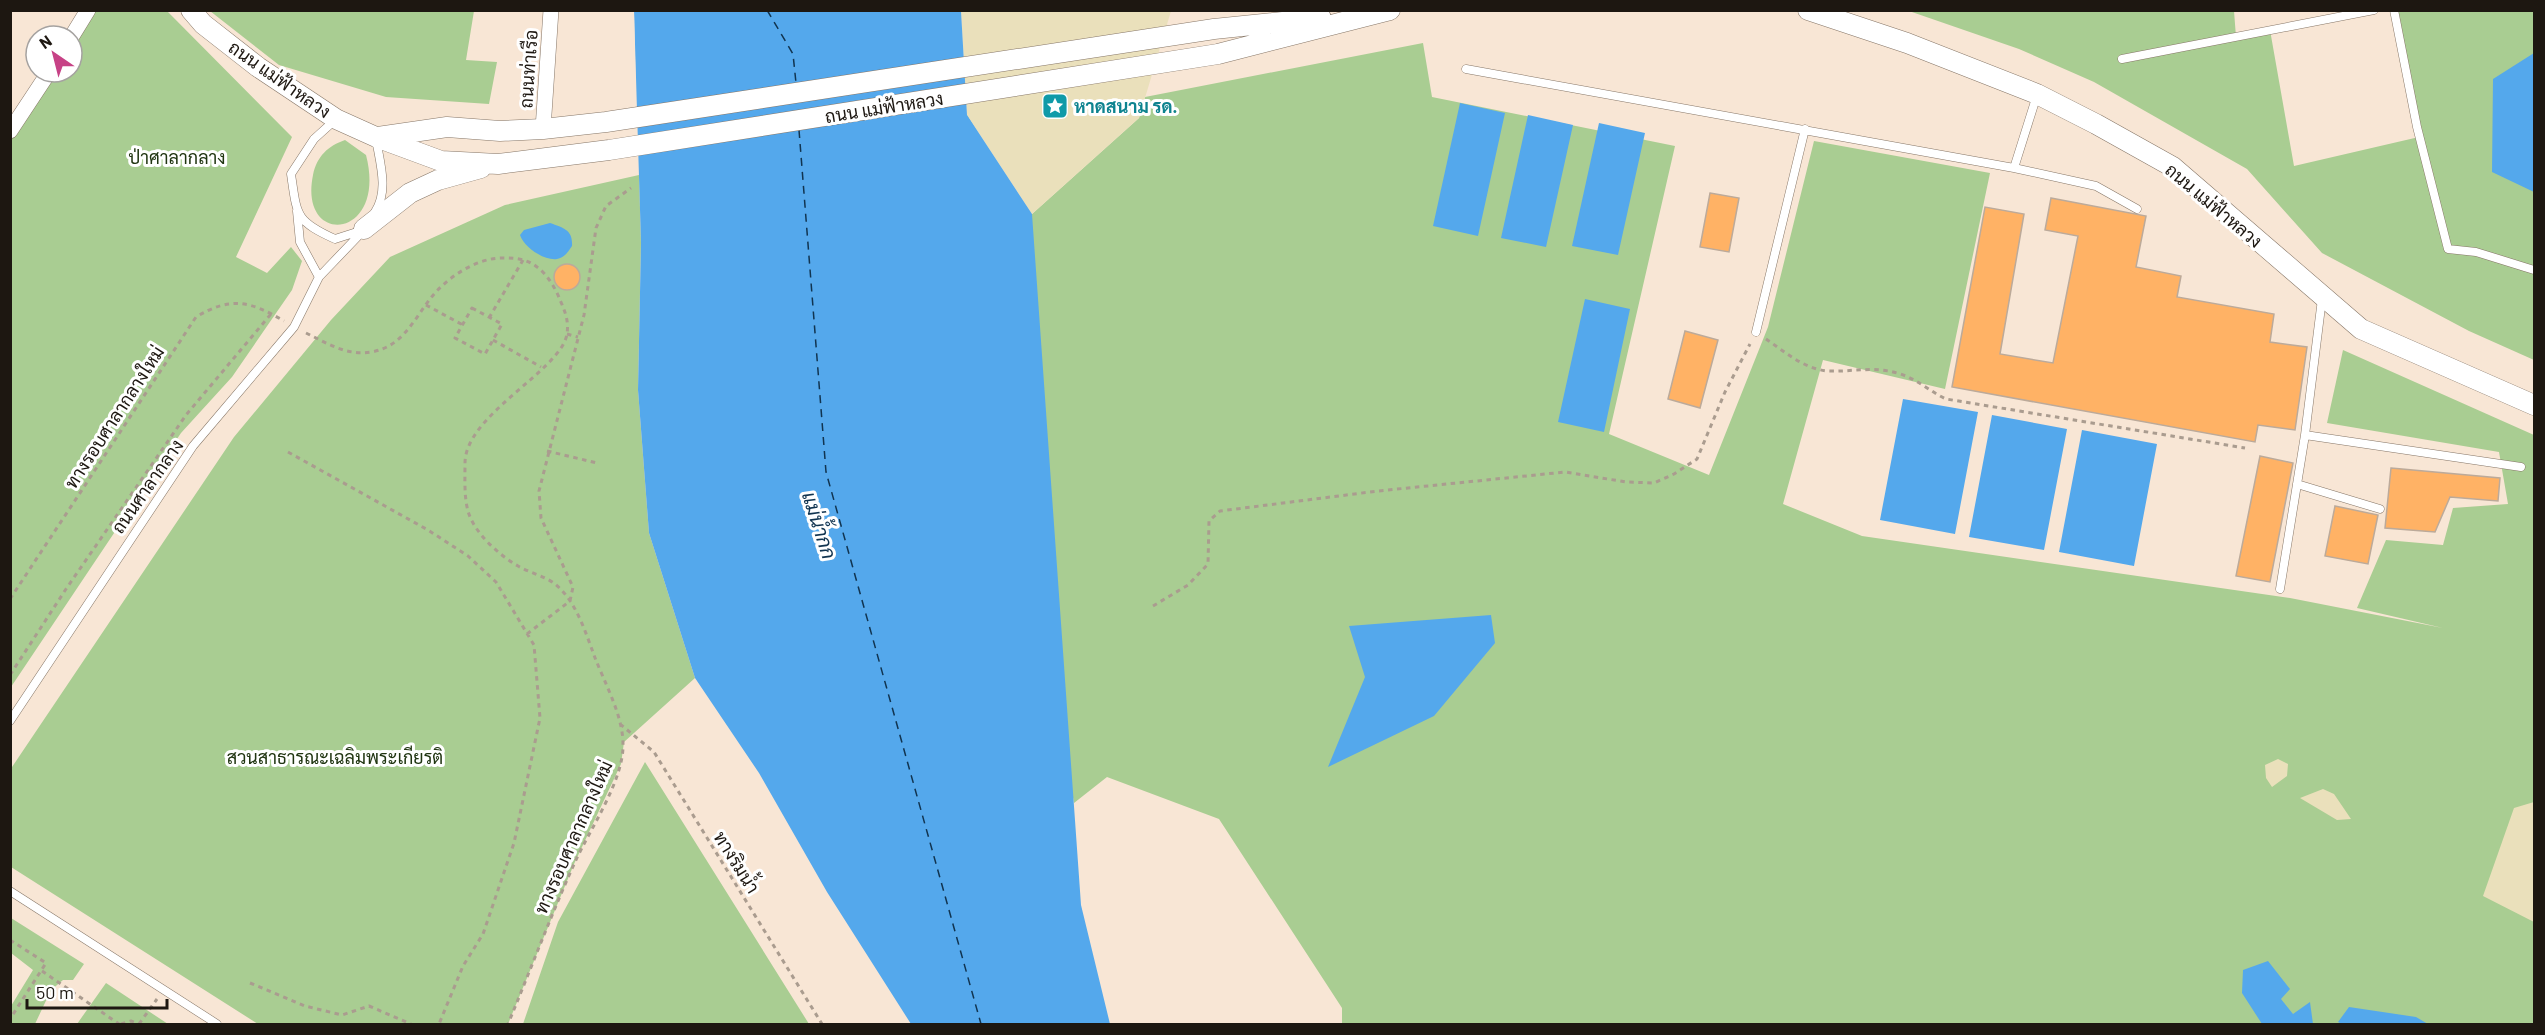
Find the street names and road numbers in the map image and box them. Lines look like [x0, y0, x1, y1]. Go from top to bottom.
street label: ถนนท่าเรือ [514, 29, 542, 109]
street label: ถนน แม่ฟ้าหลวง [225, 36, 335, 122]
street label: ถนน แม่ฟ้าหลวง [823, 87, 945, 127]
street label: ถนน แม่ฟ้าหลวง [2161, 158, 2267, 252]
street label: ทางรอบศาลากลางใหม่ [59, 341, 168, 492]
street label: ถนนศาลากลาง [106, 435, 188, 537]
street label: ทางรอบศาลากลางใหม่ [528, 757, 617, 917]
street label: ทางริมน้ำ [709, 825, 768, 897]

